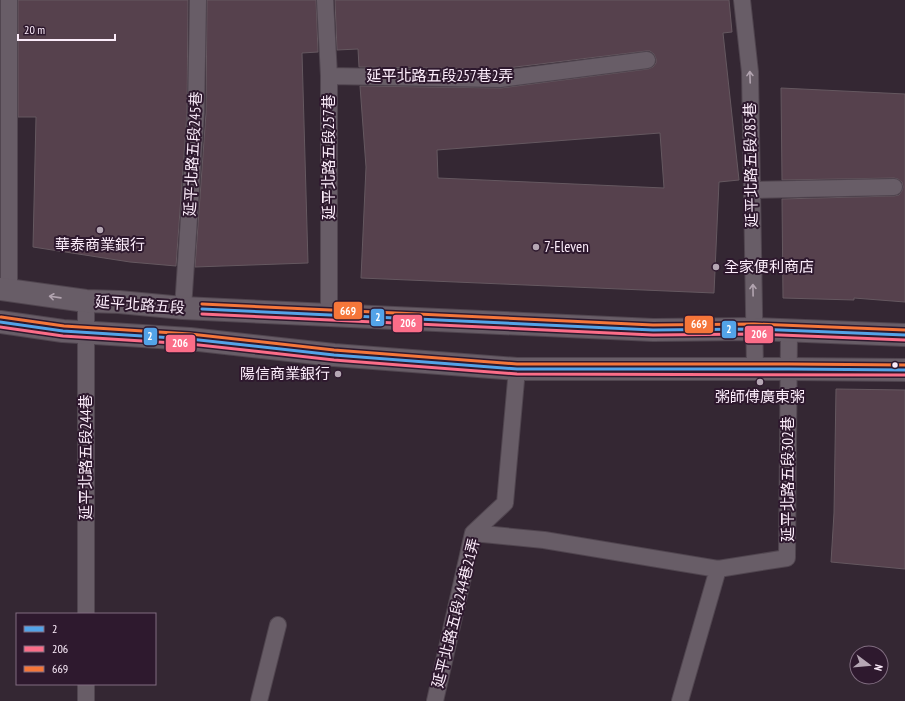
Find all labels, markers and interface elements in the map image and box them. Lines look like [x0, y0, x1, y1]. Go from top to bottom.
scale bar [18, 16, 115, 42]
text: 20 m [24, 22, 45, 37]
street label: 延平北路五段257巷2弄 [366, 66, 514, 85]
one-way arrow [746, 71, 754, 84]
street label: 延平北路五段245巷 [180, 91, 205, 217]
street label: 延平北路五段257巷 [319, 94, 338, 220]
street label: 延平北路五段285巷 [740, 102, 761, 228]
marker: 華泰商業銀行 [95, 225, 105, 235]
place label: 華泰商業銀行 [55, 235, 145, 254]
place label: 7-Eleven [544, 237, 589, 256]
marker: 7-Eleven [531, 242, 541, 252]
place label: 全家便利商店 [724, 257, 814, 276]
marker: 全家便利商店 [711, 262, 721, 272]
one-way arrow [749, 284, 757, 297]
street label: 延平北路五段 [94, 292, 186, 317]
one-way arrow [49, 293, 62, 301]
line badge: 669 [333, 301, 363, 320]
text: 669 [340, 304, 356, 318]
line badge: 2 [370, 308, 385, 327]
text: 2 [375, 310, 381, 324]
line badge: 206 [392, 314, 423, 333]
line badge: 669 [684, 315, 714, 334]
text: 206 [400, 316, 416, 330]
text: 669 [691, 317, 707, 331]
line badge: 2 [721, 320, 737, 339]
text: 2 [726, 322, 732, 336]
line badge: 206 [744, 325, 774, 344]
line badge: 2 [143, 327, 158, 346]
text: 206 [751, 327, 767, 341]
text: 2 [147, 329, 153, 343]
line badge: 206 [165, 334, 196, 353]
text: 206 [172, 336, 188, 350]
unlabelled marker [890, 360, 900, 370]
place label: 陽信商業銀行 [240, 364, 330, 383]
marker: 陽信商業銀行 [333, 369, 343, 379]
marker: 粥師傅廣東粥 [755, 377, 765, 387]
place label: 粥師傅廣東粥 [715, 387, 805, 406]
street label: 延平北路五段244巷 [76, 394, 95, 520]
street label: 延平北路五段302巷 [778, 416, 797, 542]
street label: 延平北路五段244巷21弄 [428, 536, 483, 690]
legend [16, 613, 156, 685]
text: 2 [52, 621, 57, 636]
text: 206 [52, 641, 68, 656]
north arrow [849, 645, 889, 685]
text: 669 [52, 661, 68, 676]
text: N [871, 663, 886, 673]

